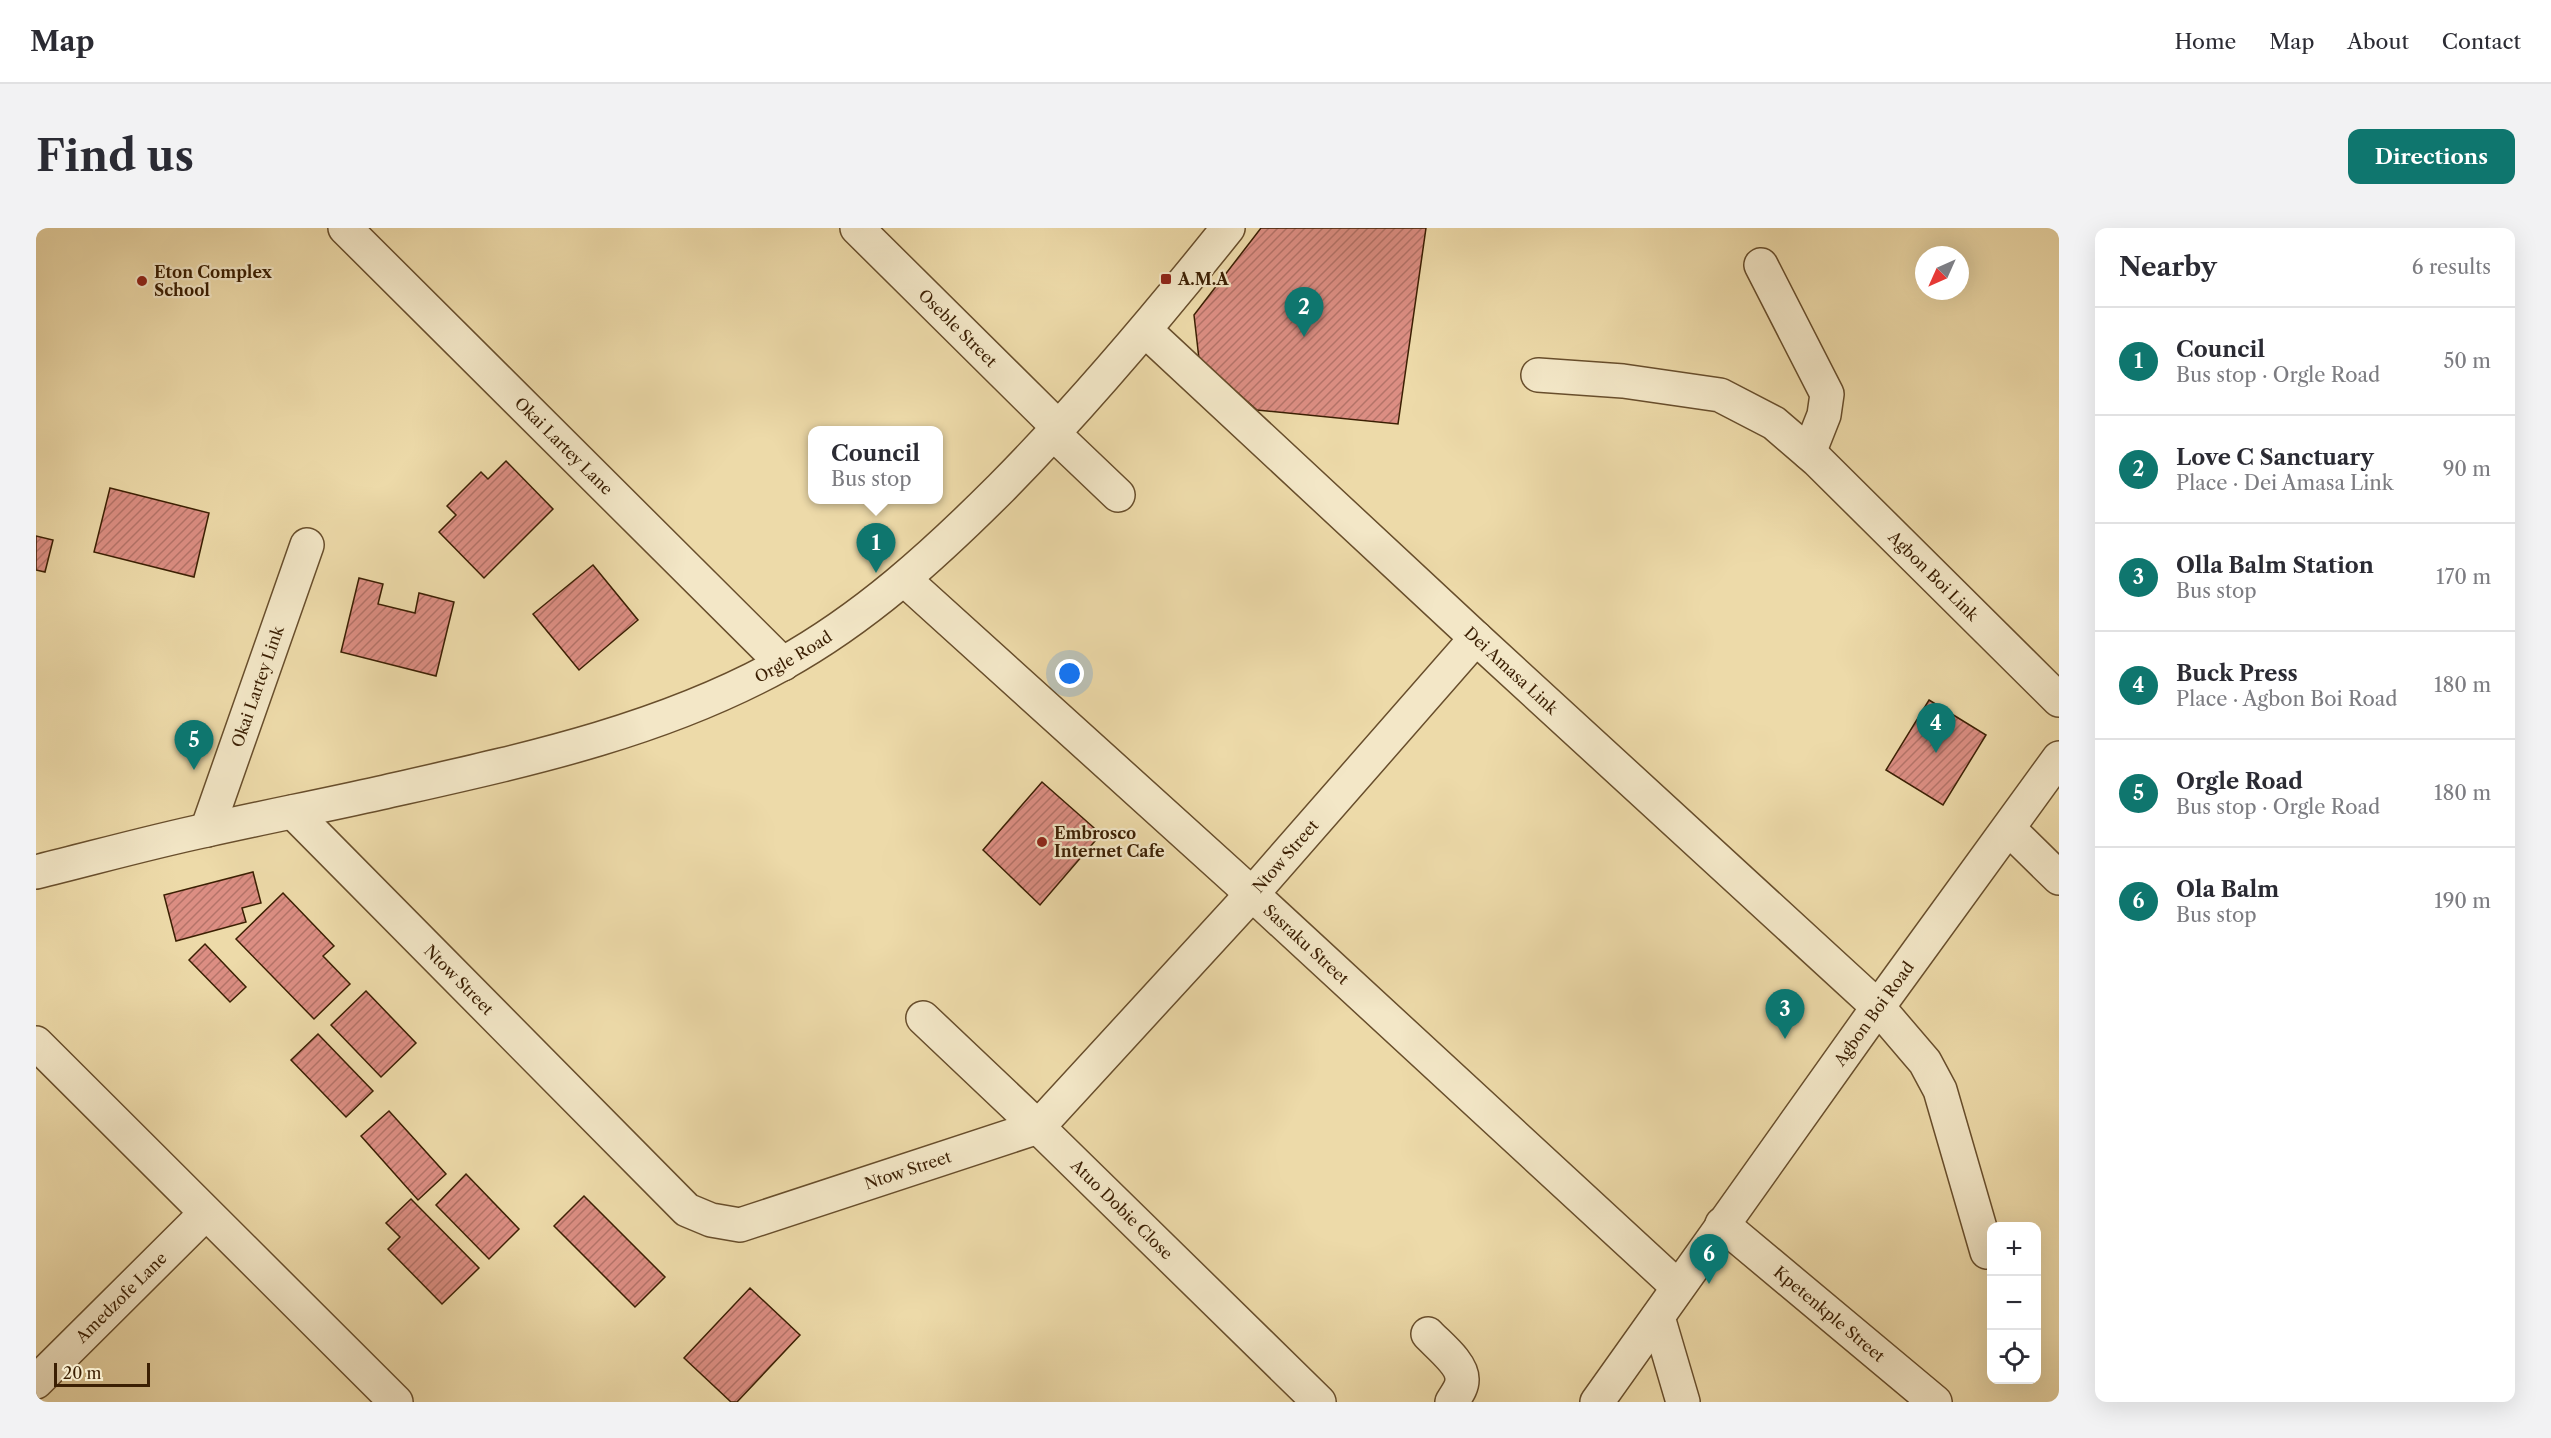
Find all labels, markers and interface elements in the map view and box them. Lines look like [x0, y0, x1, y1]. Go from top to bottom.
text: Map [30, 24, 94, 58]
text: Home [2175, 29, 2236, 54]
text: Map [2269, 29, 2314, 54]
text: About [2347, 29, 2409, 54]
text: Contact [2442, 29, 2521, 54]
button: Directions [2348, 129, 2515, 184]
text: Find us [36, 130, 194, 182]
north arrow [1915, 246, 1969, 300]
text: Nearby [2119, 251, 2217, 283]
text: 6 results [2412, 255, 2491, 279]
place label: Eton Complex School [154, 262, 272, 300]
place label: A.M.A [1177, 269, 1229, 289]
marker: A.M.A [1159, 272, 1173, 286]
marker: Eton Complex School [135, 274, 149, 288]
street label: Oseble Street [915, 285, 1002, 371]
pin: 2 [1284, 288, 1324, 337]
text: Council [2176, 336, 2265, 363]
text: 1 [2134, 349, 2143, 373]
text: 50 m [2444, 349, 2491, 373]
text: Bus stop · Orgle Road [2176, 363, 2380, 387]
street label: Okai Lartey Lane [511, 393, 617, 499]
popup [808, 426, 943, 504]
text: Council [831, 440, 920, 467]
text: Love C Sanctuary [2176, 444, 2374, 471]
text: 2 [2133, 457, 2144, 481]
text: 90 m [2443, 457, 2491, 481]
text: Bus stop [831, 467, 912, 491]
text: Place · Dei Amasa Link [2176, 471, 2393, 495]
pin: 1 [856, 524, 896, 573]
street label: Agbon Boi Link [1884, 526, 1983, 625]
text: Olla Balm Station [2176, 552, 2374, 579]
text: 3 [2133, 565, 2144, 589]
text: 170 m [2436, 565, 2491, 589]
text: Bus stop [2176, 579, 2257, 603]
street label: Dei Amasa Link [1460, 622, 1563, 719]
street label: Okai Lartey Link [227, 623, 288, 750]
street label: Orgle Road [751, 626, 836, 687]
your location [1055, 659, 1084, 688]
text: Buck Press [2176, 660, 2298, 687]
text: 4 [2133, 673, 2144, 697]
text: 180 m [2434, 673, 2491, 697]
text: Place · Agbon Boi Road [2176, 687, 2397, 711]
pin: 4 [1916, 704, 1956, 753]
pin: 5 [174, 720, 214, 770]
text: Orgle Road [2176, 768, 2303, 795]
text: 5 [2133, 781, 2144, 805]
text: 180 m [2434, 781, 2491, 805]
text: Bus stop · Orgle Road [2176, 795, 2380, 819]
street label: Ntow Street [1248, 815, 1323, 897]
place label: Embrosco Internet Cafe [1054, 823, 1165, 861]
marker: Embrosco Internet Cafe [1035, 835, 1049, 849]
text: Ola Balm [2176, 876, 2279, 903]
text: 6 [2133, 889, 2144, 913]
text: 190 m [2434, 889, 2491, 913]
street label: Sasraku Street [1260, 900, 1353, 989]
text: Bus stop [2176, 903, 2257, 927]
street label: Ntow Street [420, 941, 498, 1019]
street label: Agbon Boi Road [1829, 957, 1918, 1070]
pin: 3 [1766, 990, 1804, 1039]
street label: Ntow Street [862, 1146, 954, 1193]
street label: Atuo Dobie Close [1066, 1154, 1177, 1263]
map controls [1987, 1222, 2041, 1384]
button: + [1987, 1222, 2041, 1276]
pin: 6 [1690, 1234, 1728, 1284]
street label: Amedzofe Lane [71, 1248, 171, 1348]
street label: Kpetenkple Street [1770, 1262, 1889, 1366]
button: − [1987, 1276, 2041, 1330]
button: locate [1987, 1330, 2041, 1384]
scale bar [54, 1360, 150, 1388]
text: 20 m [63, 1363, 102, 1383]

